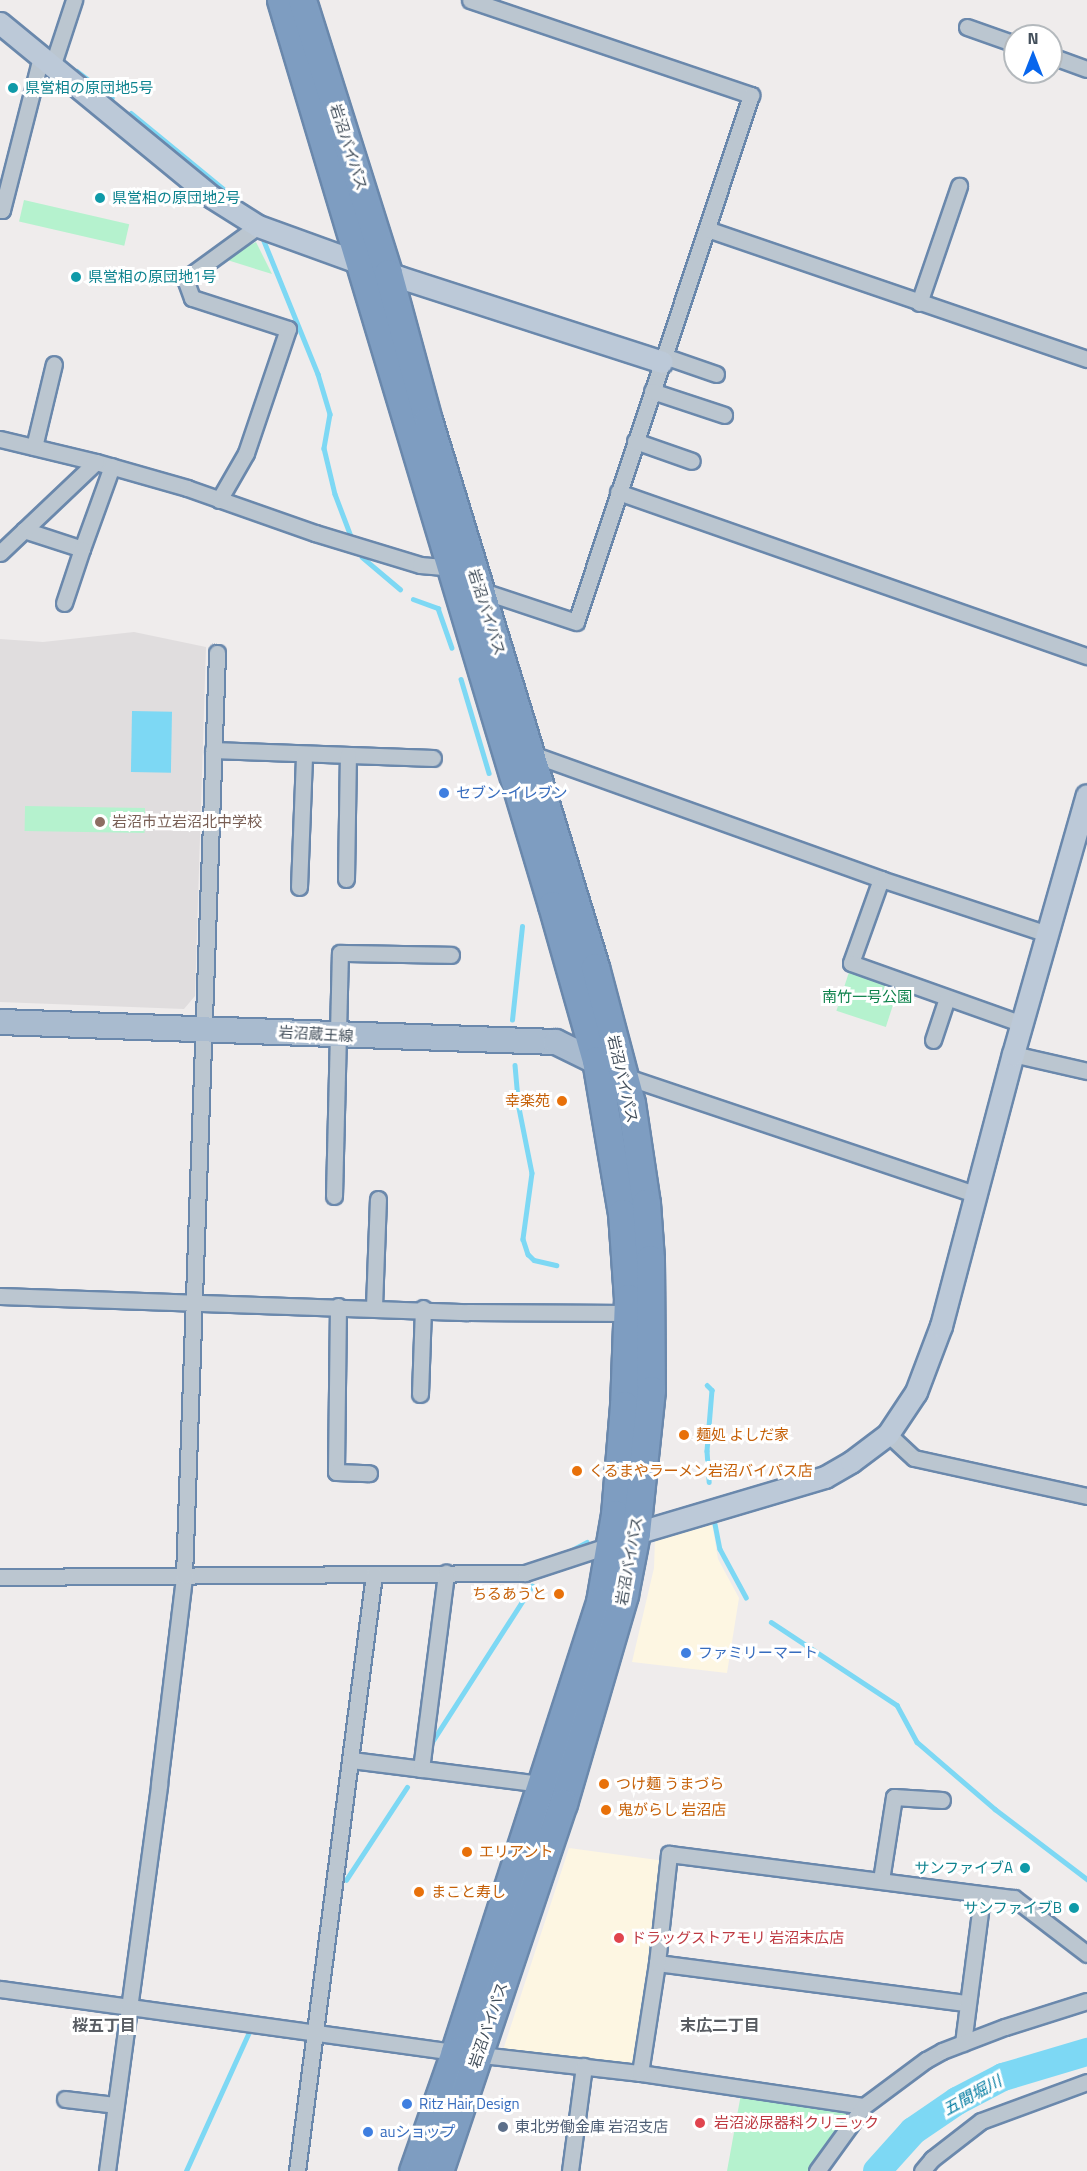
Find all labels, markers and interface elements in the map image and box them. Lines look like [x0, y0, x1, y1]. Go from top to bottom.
north arrow [1003, 24, 1063, 84]
text: N [1027, 26, 1039, 50]
place label: 県営相の原団地5号 [25, 79, 153, 97]
marker: 県営相の原団地5号 [6, 81, 20, 95]
street label: 岩沼バイパス [327, 101, 371, 193]
place label: 県営相の原団地2号 [112, 189, 240, 207]
marker: 県営相の原団地2号 [93, 191, 107, 205]
place label: 県営相の原団地1号 [88, 268, 216, 286]
marker: 県営相の原団地1号 [69, 270, 83, 284]
street label: 岩沼バイパス [465, 566, 509, 658]
place label: セブン-イレブン [456, 784, 568, 802]
marker: セブン-イレブン [437, 786, 451, 800]
place label: 岩沼市立岩沼北中学校 [112, 813, 262, 831]
marker: 岩沼市立岩沼北中学校 [93, 815, 107, 829]
park label: 南竹一号公園 [822, 988, 912, 1006]
street label: 岩沼蔵王線 [278, 1023, 354, 1045]
street label: 岩沼バイパス [604, 1033, 642, 1125]
place label: 幸楽苑 [505, 1092, 550, 1110]
marker: 幸楽苑 [555, 1094, 569, 1108]
place label: 麺処 よしだ家 [696, 1426, 789, 1444]
marker: 麺処 よしだ家 [677, 1428, 691, 1442]
place label: くるまやラーメン岩沼バイパス店 [589, 1462, 814, 1480]
marker: くるまやラーメン岩沼バイパス店 [570, 1464, 584, 1478]
street label: 岩沼バイパス [612, 1515, 646, 1607]
place label: ちるあうと [472, 1585, 547, 1603]
marker: ちるあうと [552, 1587, 566, 1601]
place label: ファミリーマート [698, 1644, 818, 1662]
marker: ファミリーマート [679, 1646, 693, 1660]
place label: つけ麺 うまづら [616, 1775, 724, 1793]
marker: つけ麺 うまづら [597, 1777, 611, 1791]
place label: 鬼がらし 岩沼店 [618, 1801, 726, 1819]
marker: 鬼がらし 岩沼店 [599, 1803, 613, 1817]
place label: エリアント [479, 1843, 554, 1861]
marker: エリアント [460, 1845, 474, 1859]
place label: サンファイブA [914, 1859, 1013, 1877]
marker: サンファイブA [1018, 1861, 1032, 1875]
place label: まこと寿し [431, 1883, 506, 1901]
marker: まこと寿し [412, 1885, 426, 1899]
place label: サンファイブB [963, 1899, 1062, 1917]
marker: サンファイブB [1067, 1901, 1081, 1915]
place label: ドラッグストアモリ 岩沼末広店 [631, 1929, 844, 1947]
marker: ドラッグストアモリ 岩沼末広店 [612, 1931, 626, 1945]
street label: 岩沼バイパス [465, 1980, 511, 2070]
district label: 桜五丁目 [72, 2015, 136, 2035]
district label: 末広二丁目 [680, 2015, 760, 2035]
water label: 五間堀川 [939, 2071, 1005, 2119]
place label: Ritz Hair Design [419, 2095, 520, 2113]
marker: Ritz Hair Design [400, 2097, 414, 2111]
marker: 岩沼泌尿器科クリニック [691, 2114, 709, 2132]
place label: 岩沼泌尿器科クリニック [714, 2114, 879, 2132]
place label: 東北労働金庫 岩沼支店 [515, 2118, 668, 2136]
marker: 東北労働金庫 岩沼支店 [496, 2120, 510, 2134]
place label: auショップ [380, 2123, 455, 2141]
marker: auショップ [361, 2125, 375, 2139]

